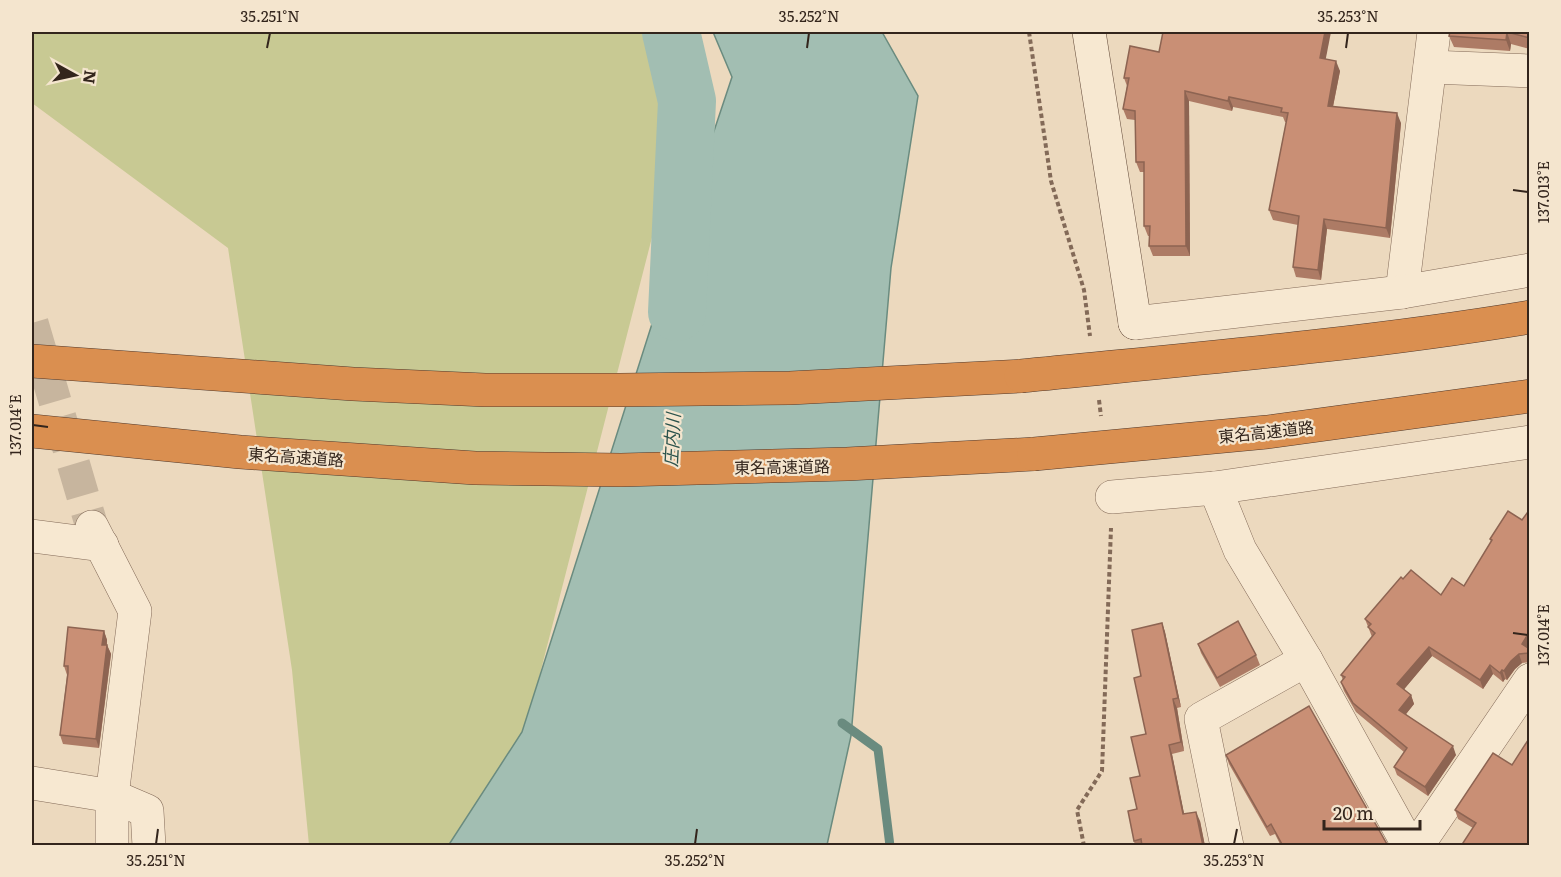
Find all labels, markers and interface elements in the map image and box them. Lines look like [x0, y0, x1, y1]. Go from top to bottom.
text: 35.251°N [240, 4, 300, 27]
text: 35.252°N [779, 4, 839, 27]
text: 35.253°N [1317, 4, 1379, 27]
north arrow [45, 45, 105, 105]
text: N [78, 69, 104, 86]
text: 137.013°E [1531, 161, 1554, 223]
text: 137.014°E [3, 394, 26, 456]
water label: 庄内川 [656, 410, 686, 468]
street label: 東名高速道路 [1217, 414, 1315, 448]
street label: 東名高速道路 [247, 441, 345, 471]
street label: 東名高速道路 [734, 453, 830, 479]
text: 137.014°E [1531, 604, 1554, 666]
scale bar [1324, 793, 1420, 831]
text: 20 m [1333, 799, 1374, 826]
text: 35.251°N [126, 848, 186, 871]
text: 35.252°N [665, 848, 725, 871]
text: 35.253°N [1203, 848, 1265, 871]

